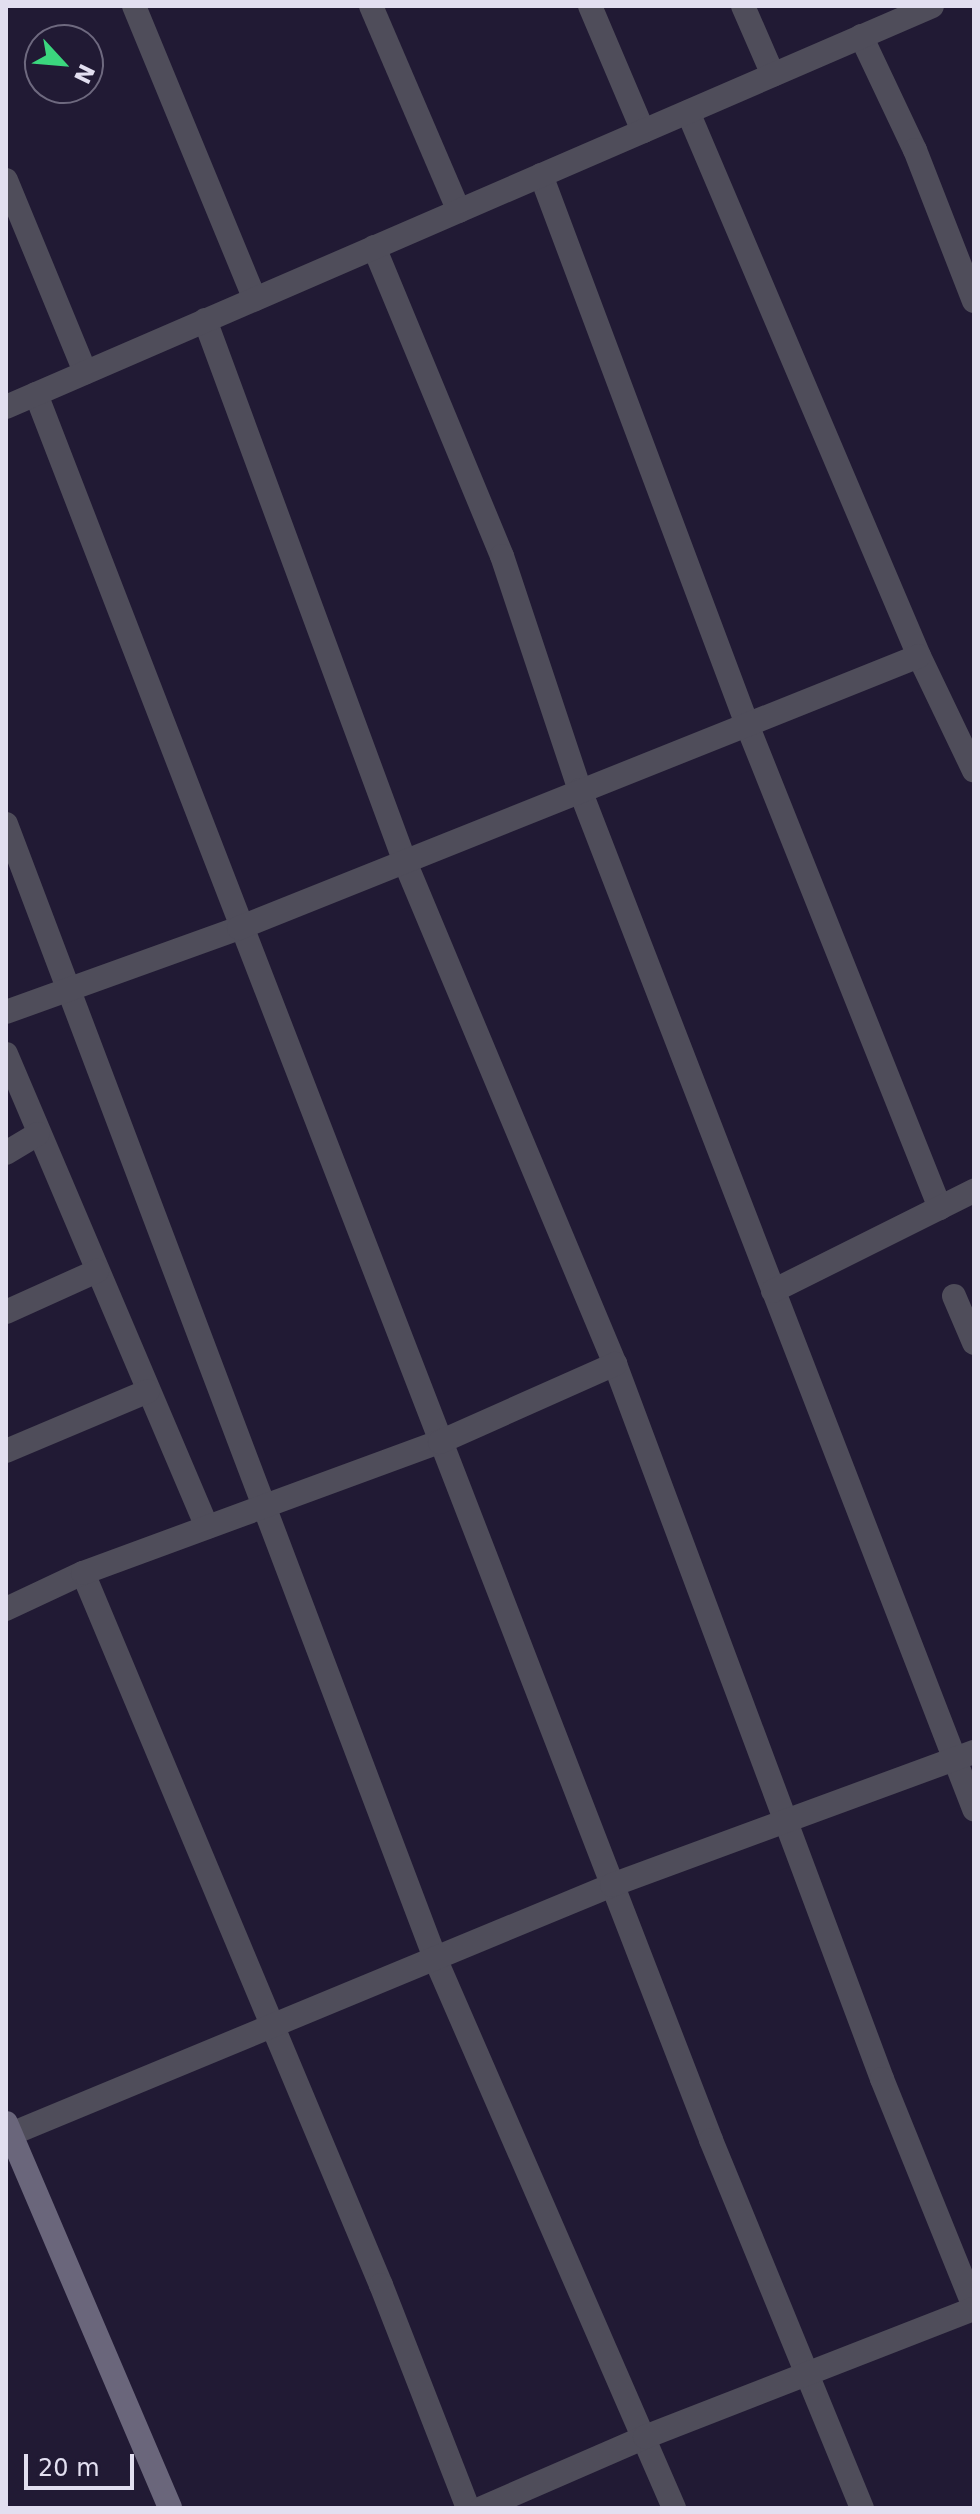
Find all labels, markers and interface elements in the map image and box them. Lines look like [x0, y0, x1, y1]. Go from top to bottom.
north arrow [24, 24, 104, 104]
text: N [69, 60, 99, 88]
scale bar [28, 2438, 138, 2488]
text: 20 m [38, 2454, 100, 2482]

